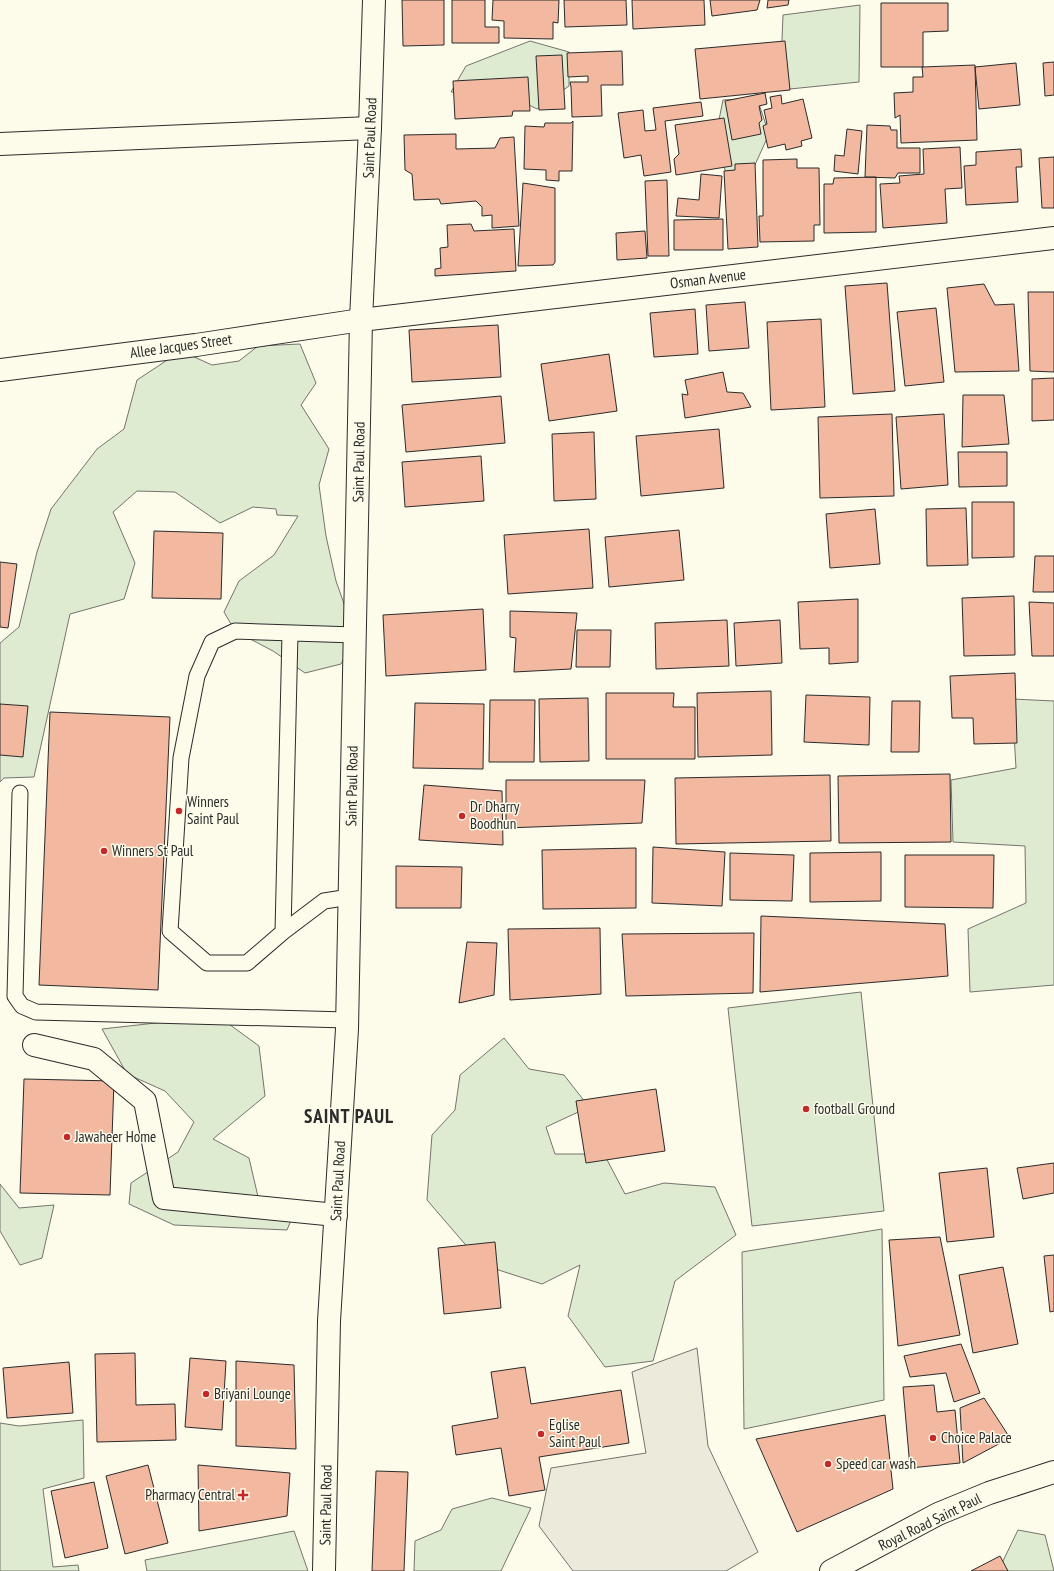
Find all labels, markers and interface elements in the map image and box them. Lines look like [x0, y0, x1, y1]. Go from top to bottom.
street label: Saint Paul Road [359, 97, 380, 179]
street label: Osman Avenue [669, 264, 747, 293]
street label: Allee Jacques Street [129, 329, 233, 362]
street label: Saint Paul Road [348, 421, 369, 503]
street label: Saint Paul Road [341, 745, 362, 827]
place label: Winners Saint Paul [187, 792, 239, 828]
place label: Dr Dharry Boodhun [470, 797, 520, 833]
marker: Winners Saint Paul [174, 806, 184, 816]
marker: Dr Dharry Boodhun [457, 811, 467, 821]
place label: Winners St Paul [112, 841, 194, 860]
marker: Winners St Paul [99, 846, 109, 856]
place label: football Ground [814, 1099, 895, 1118]
district label: SAINT PAUL [304, 1104, 394, 1128]
marker: football Ground [801, 1104, 811, 1114]
place label: Jawaheer Home [74, 1127, 156, 1146]
marker: Jawaheer Home [62, 1132, 72, 1142]
street label: Saint Paul Road [326, 1140, 349, 1222]
place label: Briyani Lounge [214, 1384, 291, 1403]
marker: Briyani Lounge [201, 1389, 211, 1399]
place label: Eglise Saint Paul [549, 1415, 601, 1451]
place label: Choice Palace [941, 1428, 1012, 1447]
marker: Eglise Saint Paul [536, 1429, 546, 1439]
marker: Choice Palace [928, 1433, 938, 1443]
place label: Speed car wash [836, 1454, 916, 1473]
marker: Speed car wash [823, 1459, 833, 1469]
street label: Saint Paul Road [315, 1464, 336, 1546]
place label: Pharmacy Central [145, 1485, 235, 1504]
street label: Royal Road Saint Paul [875, 1488, 985, 1555]
marker: Pharmacy Central [238, 1490, 248, 1500]

